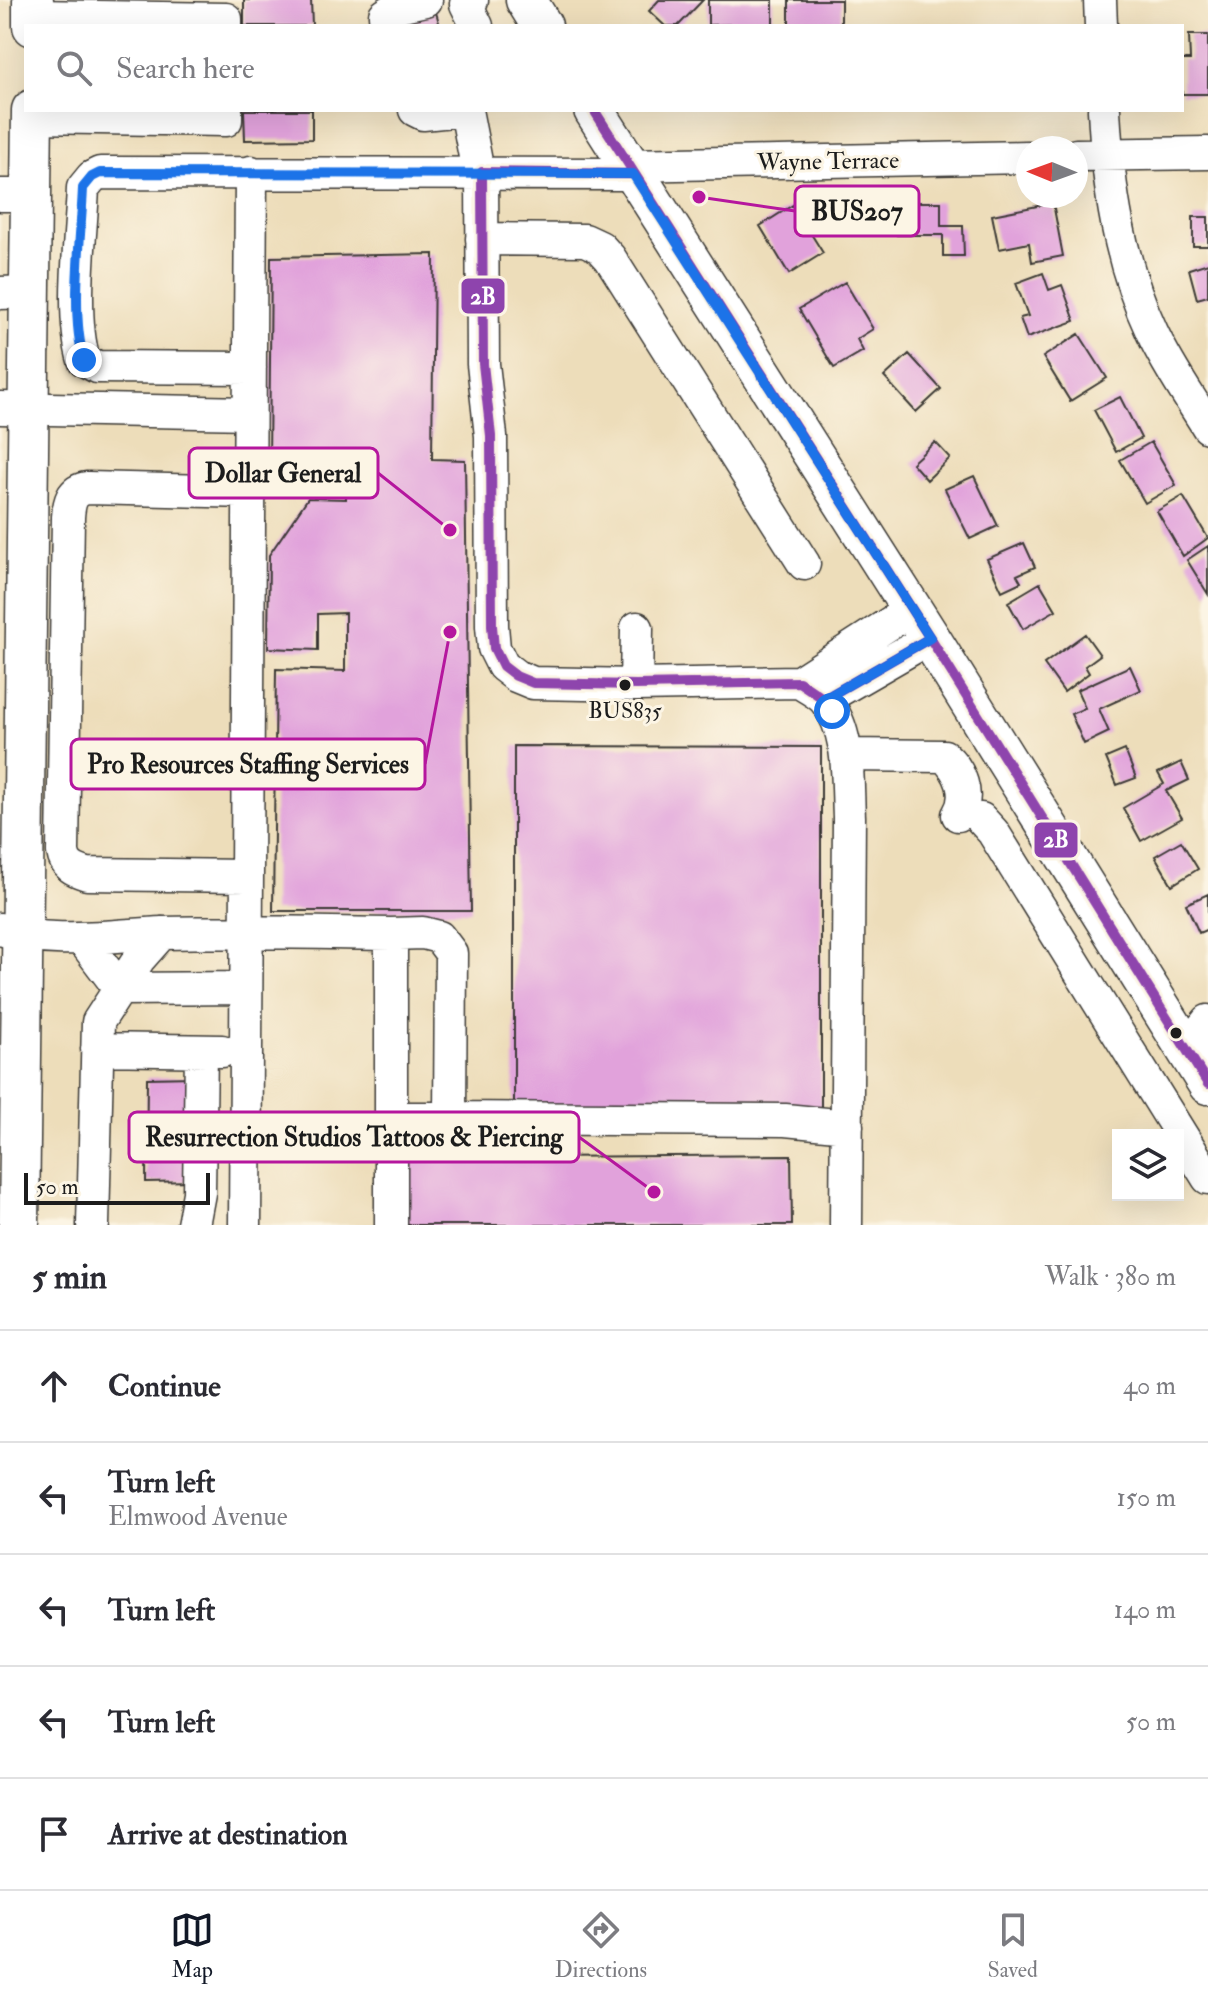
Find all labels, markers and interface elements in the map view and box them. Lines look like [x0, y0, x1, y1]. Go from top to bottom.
search box [24, 24, 1184, 112]
icon: search [52, 46, 96, 90]
text: Search here [116, 50, 255, 87]
north arrow [1016, 136, 1088, 208]
street label: Wayne Terrace [756, 145, 899, 178]
callout: BUS207 [795, 186, 919, 236]
text: BUS207 [811, 196, 903, 228]
line badge: 2B [460, 277, 506, 315]
text: 2B [470, 283, 496, 311]
route end [66, 342, 102, 378]
callout: Dollar General [189, 448, 378, 498]
text: Dollar General [205, 458, 362, 490]
marker: BUS835 [617, 677, 633, 693]
route start [814, 693, 850, 729]
place label: BUS835 [588, 697, 662, 725]
callout: Pro Resources Staffing Services [71, 739, 425, 789]
text: Pro Resources Staffing Services [87, 749, 409, 782]
line badge: 2B [1033, 821, 1079, 859]
text: 2B [1043, 826, 1069, 854]
unlabelled marker [1168, 1025, 1184, 1041]
callout: Resurrection Studios Tattoos & Piercing [129, 1112, 579, 1162]
text: Resurrection Studios Tattoos & Piercing [145, 1122, 564, 1155]
map controls [1112, 1129, 1184, 1201]
button: layers [1112, 1129, 1184, 1201]
scale bar [24, 1169, 210, 1205]
text: 50 m [36, 1173, 78, 1201]
text: 5 min [32, 1256, 107, 1299]
text: Walk · 380 m [1045, 1261, 1176, 1293]
icon: ahead [32, 1364, 76, 1408]
text: Continue [108, 1368, 221, 1405]
text: 40 m [1123, 1370, 1176, 1402]
text: Turn left [108, 1464, 215, 1501]
icon: left [32, 1476, 76, 1520]
text: 150 m [1117, 1482, 1176, 1514]
text: Elmwood Avenue [108, 1501, 288, 1533]
icon: left [32, 1588, 76, 1632]
text: Turn left [108, 1592, 215, 1629]
text: 140 m [1114, 1594, 1176, 1626]
icon: left [32, 1700, 76, 1744]
text: Turn left [108, 1704, 215, 1741]
text: 50 m [1126, 1706, 1176, 1738]
icon: arrive [32, 1812, 76, 1856]
text: Arrive at destination [108, 1816, 348, 1853]
tab: Map [170, 1908, 214, 1984]
tab: Directions [555, 1908, 647, 1984]
tab: Saved [988, 1908, 1038, 1984]

